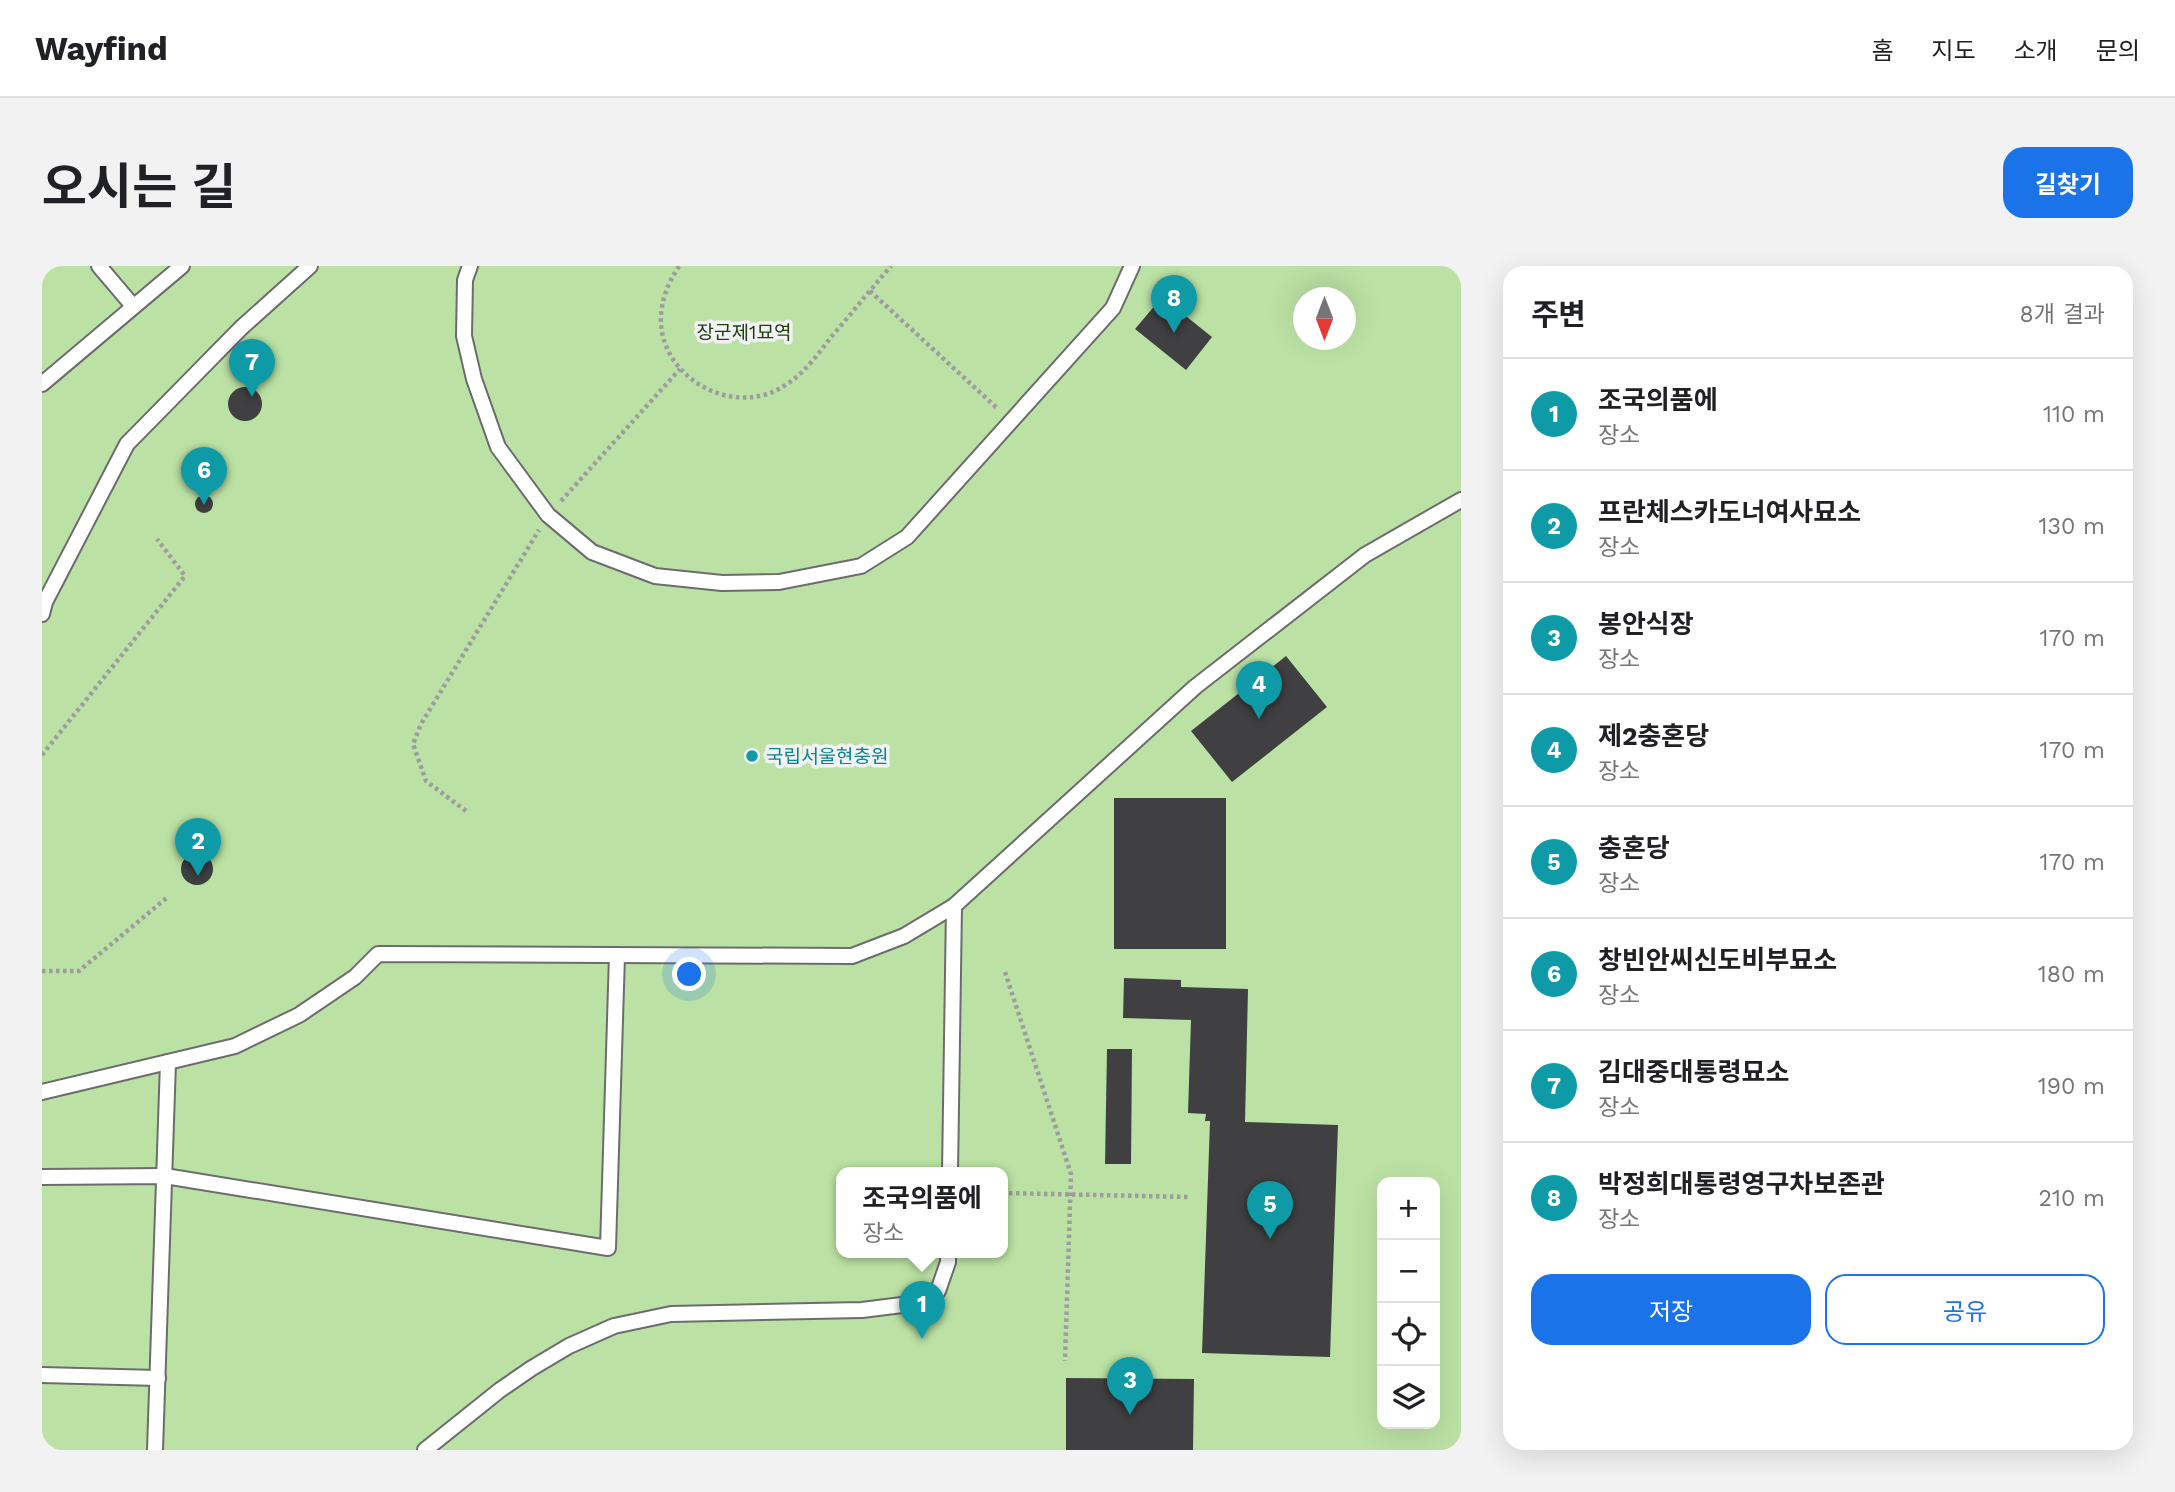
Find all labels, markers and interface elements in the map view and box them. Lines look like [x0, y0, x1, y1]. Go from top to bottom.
text: Wayfind [35, 29, 168, 68]
text: 홈 [1871, 37, 1893, 65]
text: 지도 [1931, 37, 1976, 65]
text: 소개 [2014, 37, 2058, 65]
text: 문의 [2096, 37, 2140, 65]
button: 길찾기 [2003, 147, 2133, 218]
text: 오시는 길 [42, 158, 236, 216]
pin: 8 [1151, 275, 1197, 333]
north arrow [1293, 287, 1356, 350]
text: 주변 [1531, 297, 1586, 332]
text: 8개 결과 [2020, 301, 2105, 328]
park label: 장군제1묘역 [697, 321, 791, 344]
pin: 7 [229, 339, 275, 397]
text: 조국의품에 [1598, 385, 1718, 415]
text: 1 [1549, 401, 1559, 428]
text: 110 m [2043, 401, 2105, 428]
text: 장소 [1598, 422, 1640, 449]
pin: 6 [181, 447, 227, 505]
text: 프란체스카도너여사묘소 [1598, 497, 1861, 527]
text: 2 [1547, 513, 1561, 540]
text: 130 m [2039, 513, 2105, 540]
text: 장소 [1598, 534, 1640, 561]
text: 봉안식장 [1598, 609, 1694, 639]
text: 3 [1547, 625, 1561, 652]
text: 170 m [2040, 625, 2105, 652]
text: 장소 [1598, 646, 1640, 673]
pin: 4 [1236, 661, 1282, 719]
text: 제2충혼당 [1598, 721, 1709, 751]
text: 4 [1547, 737, 1561, 764]
text: 170 m [2040, 737, 2105, 764]
place label: 국립서울현충원 [766, 745, 888, 768]
marker: 국립서울현충원 [744, 748, 760, 764]
text: 장소 [1598, 758, 1640, 785]
pin: 2 [175, 818, 221, 876]
text: 충혼당 [1598, 833, 1670, 863]
text: 5 [1547, 849, 1561, 876]
text: 170 m [2040, 849, 2105, 876]
text: 장소 [1598, 870, 1640, 897]
text: 창빈안씨신도비부묘소 [1598, 945, 1837, 975]
your location [672, 957, 706, 991]
text: 6 [1547, 961, 1561, 988]
text: 180 m [2038, 961, 2105, 988]
text: 장소 [1598, 982, 1640, 1009]
text: 김대중대통령묘소 [1598, 1057, 1789, 1087]
text: 7 [1547, 1073, 1561, 1100]
text: 190 m [2038, 1073, 2105, 1100]
text: 장소 [1598, 1094, 1640, 1121]
popup [836, 1167, 1008, 1258]
text: 박정희대통령영구차보존관 [1598, 1169, 1885, 1199]
map controls [1377, 1177, 1440, 1429]
button: + [1377, 1177, 1440, 1240]
pin: 5 [1247, 1181, 1293, 1239]
text: 조국의품에 [862, 1183, 982, 1213]
text: 8 [1547, 1185, 1561, 1212]
text: 210 m [2039, 1185, 2105, 1212]
text: 장소 [1598, 1206, 1640, 1233]
text: 장소 [862, 1220, 905, 1247]
button: − [1377, 1240, 1440, 1303]
button: 저장 [1531, 1274, 1811, 1345]
button: 공유 [1825, 1274, 2105, 1345]
pin: 1 [899, 1281, 945, 1339]
button: locate [1377, 1303, 1440, 1366]
pin: 3 [1107, 1357, 1153, 1415]
button: layers [1377, 1366, 1440, 1429]

